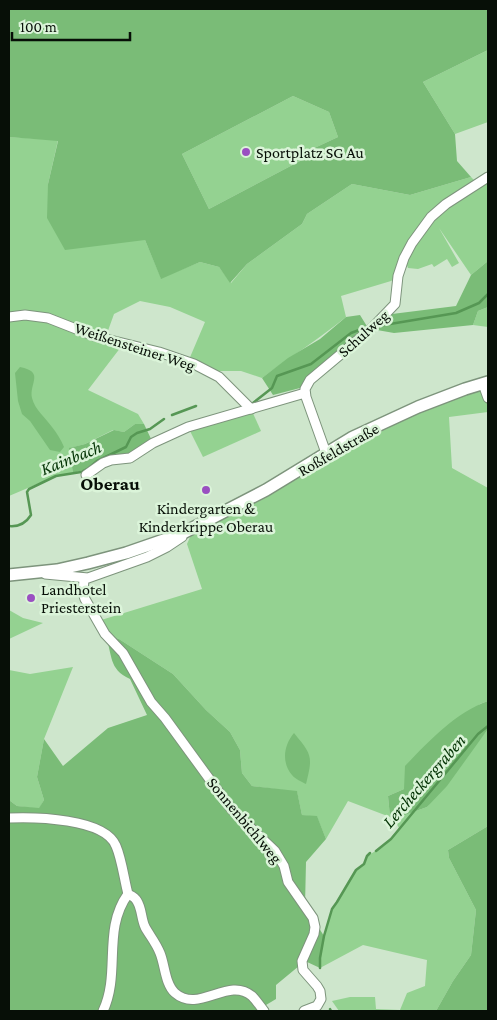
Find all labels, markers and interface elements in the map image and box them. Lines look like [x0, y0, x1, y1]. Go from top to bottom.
scale bar [12, 10, 130, 42]
text: 100 m [20, 19, 57, 35]
place label: Sportplatz SG Au [256, 144, 364, 162]
marker: Sportplatz SG Au [240, 146, 252, 158]
street label: Schulweg [335, 306, 393, 361]
street label: Weißensteiner Weg [72, 319, 197, 375]
street label: Roßfeldstraße [295, 420, 382, 479]
water label: Kainbach [38, 437, 105, 479]
district label: Oberau [80, 473, 140, 494]
marker: Kindergarten & Kinderkrippe Oberau [200, 484, 212, 496]
place label: Kindergarten & Kinderkrippe Oberau [139, 500, 274, 536]
place label: Landhotel Priesterstein [41, 581, 122, 616]
marker: Landhotel Priesterstein [25, 592, 37, 604]
water label: Lercheckergraben [378, 730, 470, 832]
street label: Sonnenbichlweg [203, 774, 285, 867]

